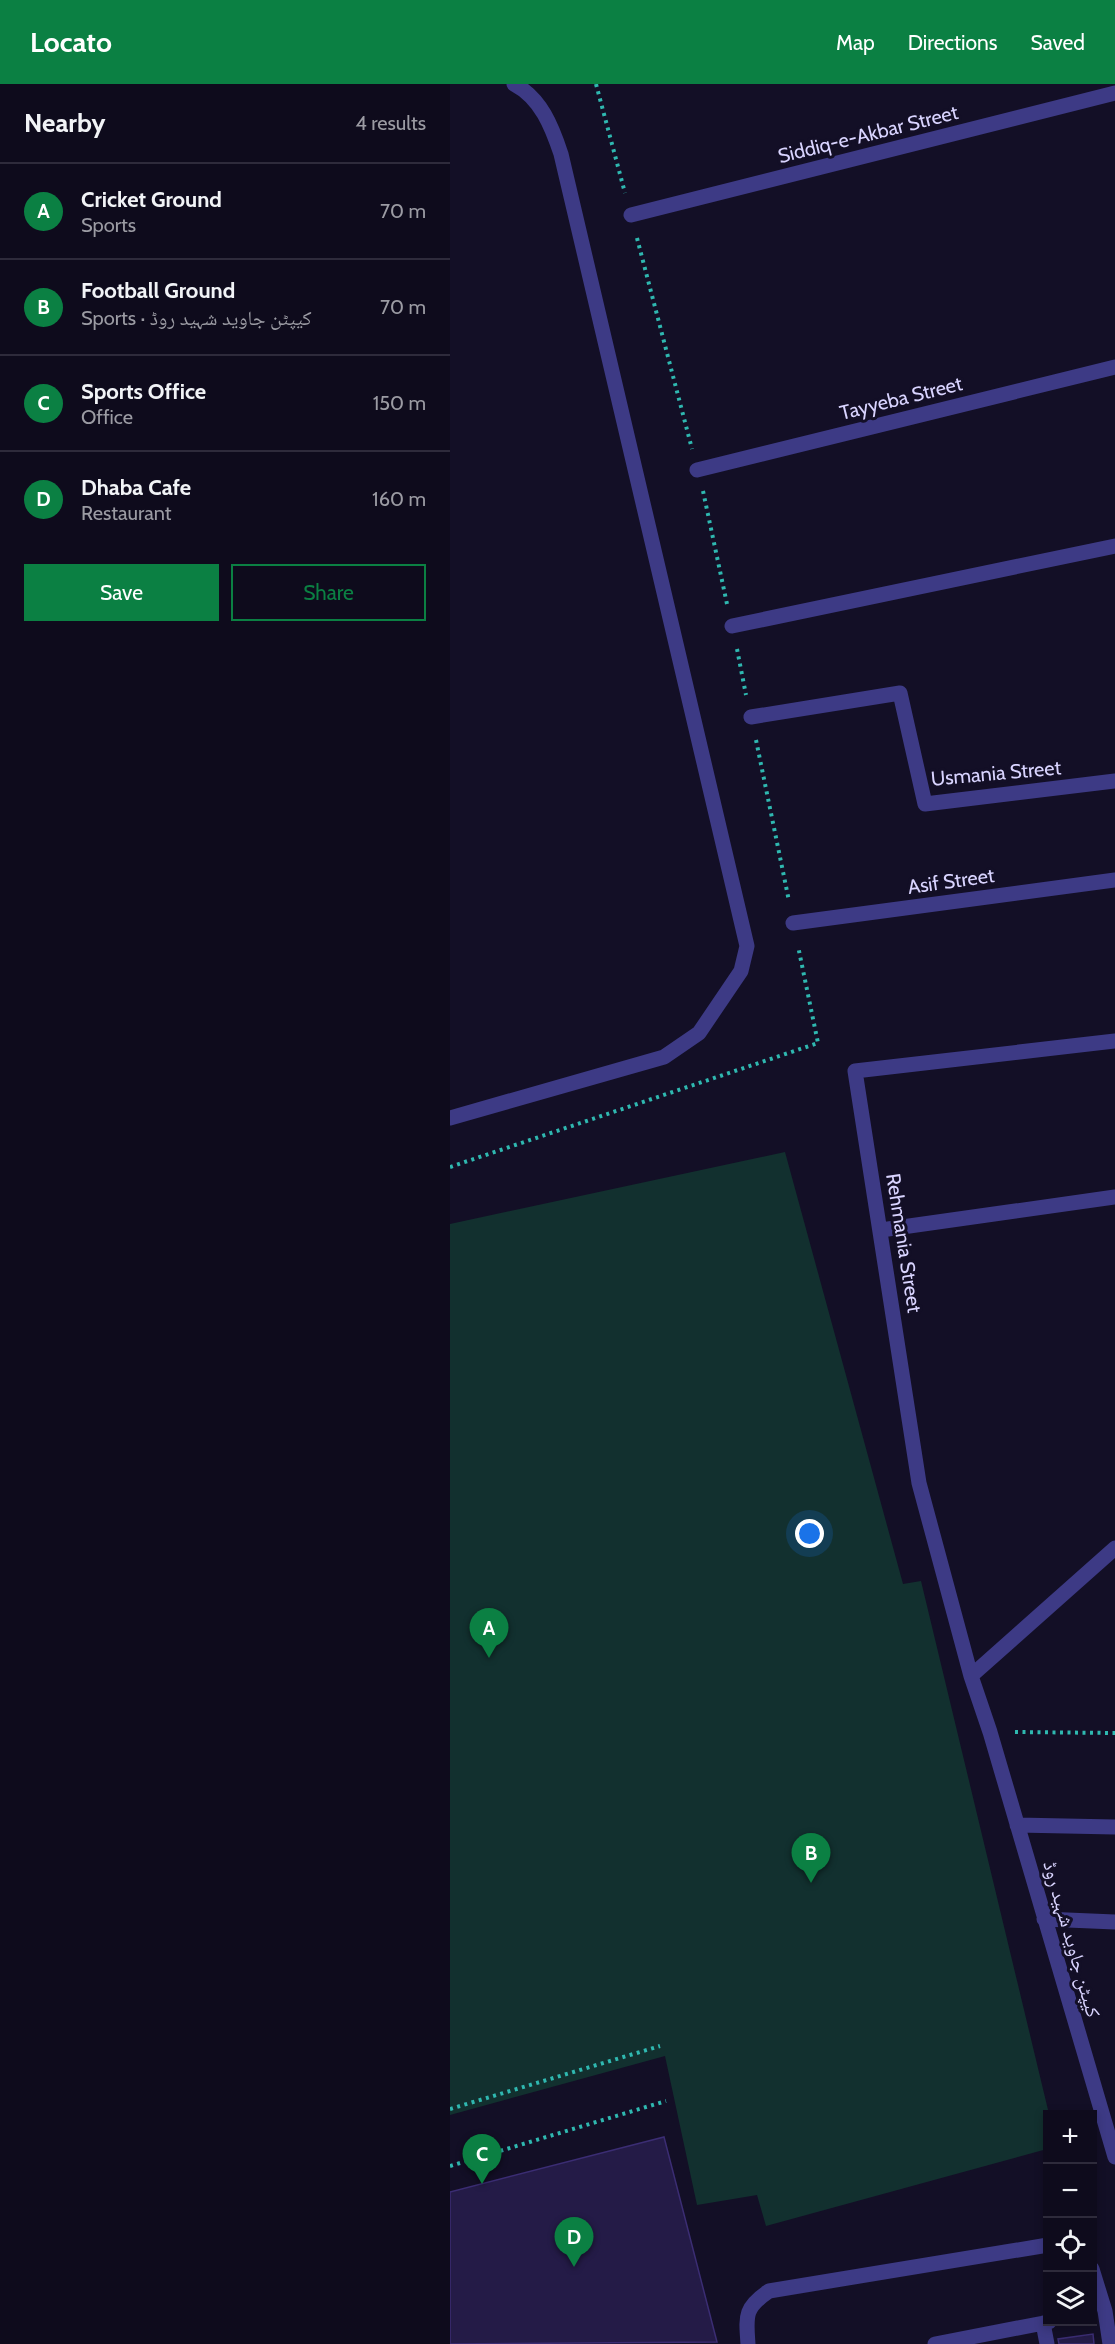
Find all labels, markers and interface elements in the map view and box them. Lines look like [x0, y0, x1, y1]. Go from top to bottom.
text: Locato [30, 25, 112, 59]
text: Map [836, 30, 875, 55]
text: Directions [908, 30, 997, 55]
text: Saved [1030, 30, 1085, 55]
street label: Siddiq-e-Akbar Street [775, 100, 961, 168]
text: Nearby [24, 107, 105, 139]
text: 4 results [355, 111, 426, 135]
text: Cricket Ground [81, 186, 222, 213]
text: A [37, 199, 50, 223]
text: 70 m [380, 199, 426, 223]
text: Sports [81, 213, 136, 237]
text: Football Ground [81, 277, 235, 304]
text: B [37, 295, 50, 319]
text: 70 m [380, 295, 426, 319]
text: Sports · کیپٹن جاوید شہید روڈ [81, 306, 312, 330]
street label: Tayyeba Street [837, 371, 965, 425]
text: Sports Office [81, 378, 206, 405]
text: C [37, 391, 50, 415]
text: 150 m [373, 391, 426, 415]
text: Office [81, 405, 133, 429]
text: Dhaba Cafe [81, 474, 191, 501]
text: D [36, 487, 51, 511]
text: 160 m [372, 487, 426, 511]
text: Restaurant [81, 501, 172, 525]
button: Save [24, 564, 219, 621]
button: Share [231, 564, 426, 621]
street label: Usmania Street [930, 755, 1062, 791]
street label: Asif Street [906, 863, 996, 899]
street label: Rehmania Street [881, 1172, 927, 1315]
your location [795, 1519, 824, 1548]
pin: A [470, 1608, 508, 1658]
pin: B [792, 1834, 830, 1883]
street label: کیپٹن جاوید شہید روڈ [1038, 1858, 1106, 2020]
map controls [1043, 2110, 1097, 2326]
button: + [1043, 2110, 1097, 2164]
pin: C [462, 2134, 501, 2184]
button: − [1043, 2164, 1097, 2218]
pin: D [554, 2218, 594, 2267]
button: locate [1043, 2218, 1097, 2272]
button: layers [1043, 2272, 1097, 2326]

